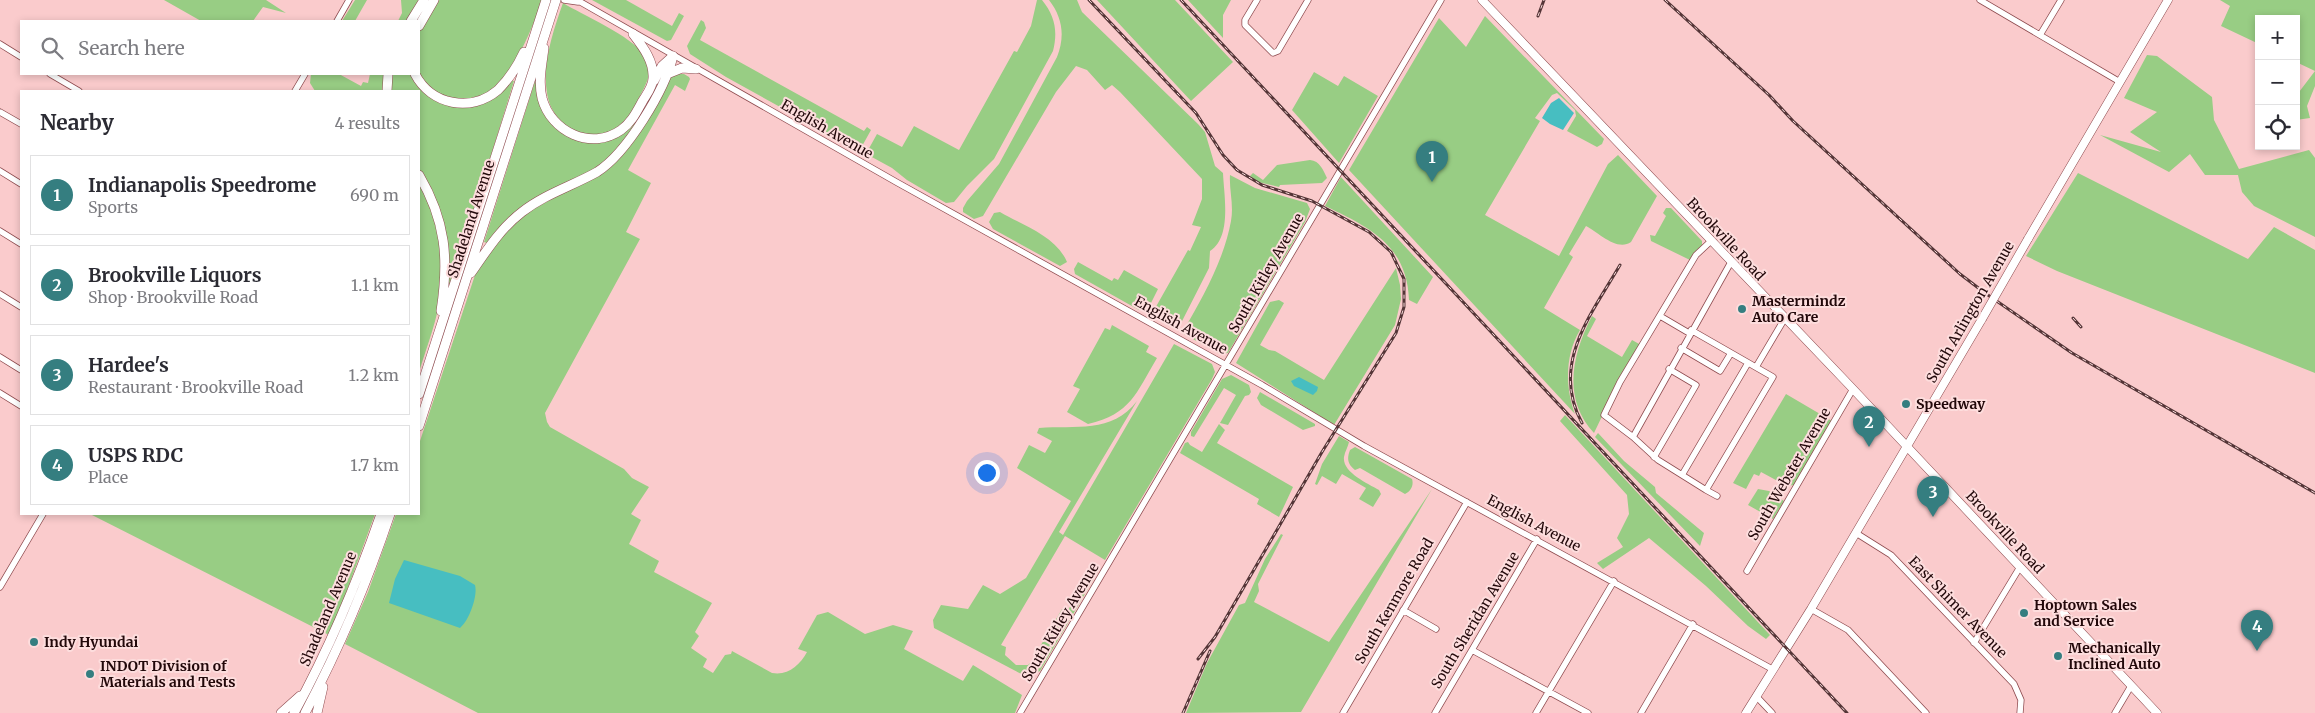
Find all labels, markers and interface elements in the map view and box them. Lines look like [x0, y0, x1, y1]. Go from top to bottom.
map controls [2255, 15, 2300, 150]
button: + [2255, 15, 2300, 60]
search box [20, 20, 420, 75]
icon: search [38, 34, 66, 62]
text: Search here [78, 36, 185, 60]
button: − [2255, 60, 2300, 105]
street label: English Avenue [778, 95, 876, 163]
button: locate [2255, 105, 2300, 150]
text: Nearby [40, 109, 114, 136]
text: 4 results [334, 113, 400, 133]
pin: 1 [1416, 141, 1448, 182]
street label: Shadeland Avenue [443, 158, 499, 280]
text: Indianapolis Speedrome [88, 173, 316, 197]
text: 1 [53, 185, 61, 205]
text: 690 m [350, 185, 399, 205]
street label: Brookville Road [1683, 194, 1769, 284]
text: Sports [88, 197, 138, 217]
street label: South Kitley Avenue [1224, 210, 1308, 336]
street label: South Arlington Avenue [1922, 238, 2018, 386]
text: Brookville Liquors [88, 263, 262, 287]
text: 2 [52, 275, 62, 295]
text: 1.1 km [351, 275, 399, 295]
text: Shop · Brookville Road [88, 287, 258, 307]
street label: English Avenue [1131, 292, 1231, 358]
place label: Mastermindz Auto Care [1751, 292, 1846, 326]
marker: Mastermindz Auto Care [1736, 303, 1748, 315]
text: Hardee's [88, 353, 169, 377]
text: 3 [52, 365, 62, 385]
text: 1.2 km [348, 365, 399, 385]
text: Restaurant · Brookville Road [88, 377, 303, 397]
place label: Speedway [1916, 395, 1986, 413]
marker: Speedway [1900, 398, 1912, 410]
street label: South Webster Avenue [1744, 404, 1834, 544]
pin: 2 [1853, 406, 1885, 447]
text: USPS RDC [88, 443, 183, 467]
text: 4 [52, 455, 62, 475]
text: 1.7 km [350, 455, 399, 475]
your location [974, 460, 1000, 486]
text: Place [88, 467, 128, 487]
pin: 3 [1917, 476, 1949, 517]
street label: Brookville Road [1962, 487, 2048, 577]
street label: English Avenue [1484, 491, 1584, 555]
street label: South Kenmore Road [1351, 534, 1438, 667]
street label: South Sheridan Avenue [1427, 548, 1523, 692]
street label: Shadeland Avenue [296, 549, 360, 669]
street label: East Shimer Avenue [1905, 552, 2011, 662]
street label: South Kitley Avenue [1017, 559, 1103, 685]
place label: Hoptown Sales and Service [2034, 596, 2137, 630]
marker: Hoptown Sales and Service [2018, 607, 2030, 619]
pin: 4 [2241, 610, 2273, 651]
place label: Indy Hyundai [44, 633, 139, 651]
marker: Indy Hyundai [28, 636, 40, 648]
place label: Mechanically Inclined Auto [2068, 639, 2161, 673]
marker: Mechanically Inclined Auto [2052, 650, 2064, 662]
place label: INDOT Division of Materials and Tests [100, 657, 236, 691]
marker: INDOT Division of Materials and Tests [84, 668, 96, 680]

